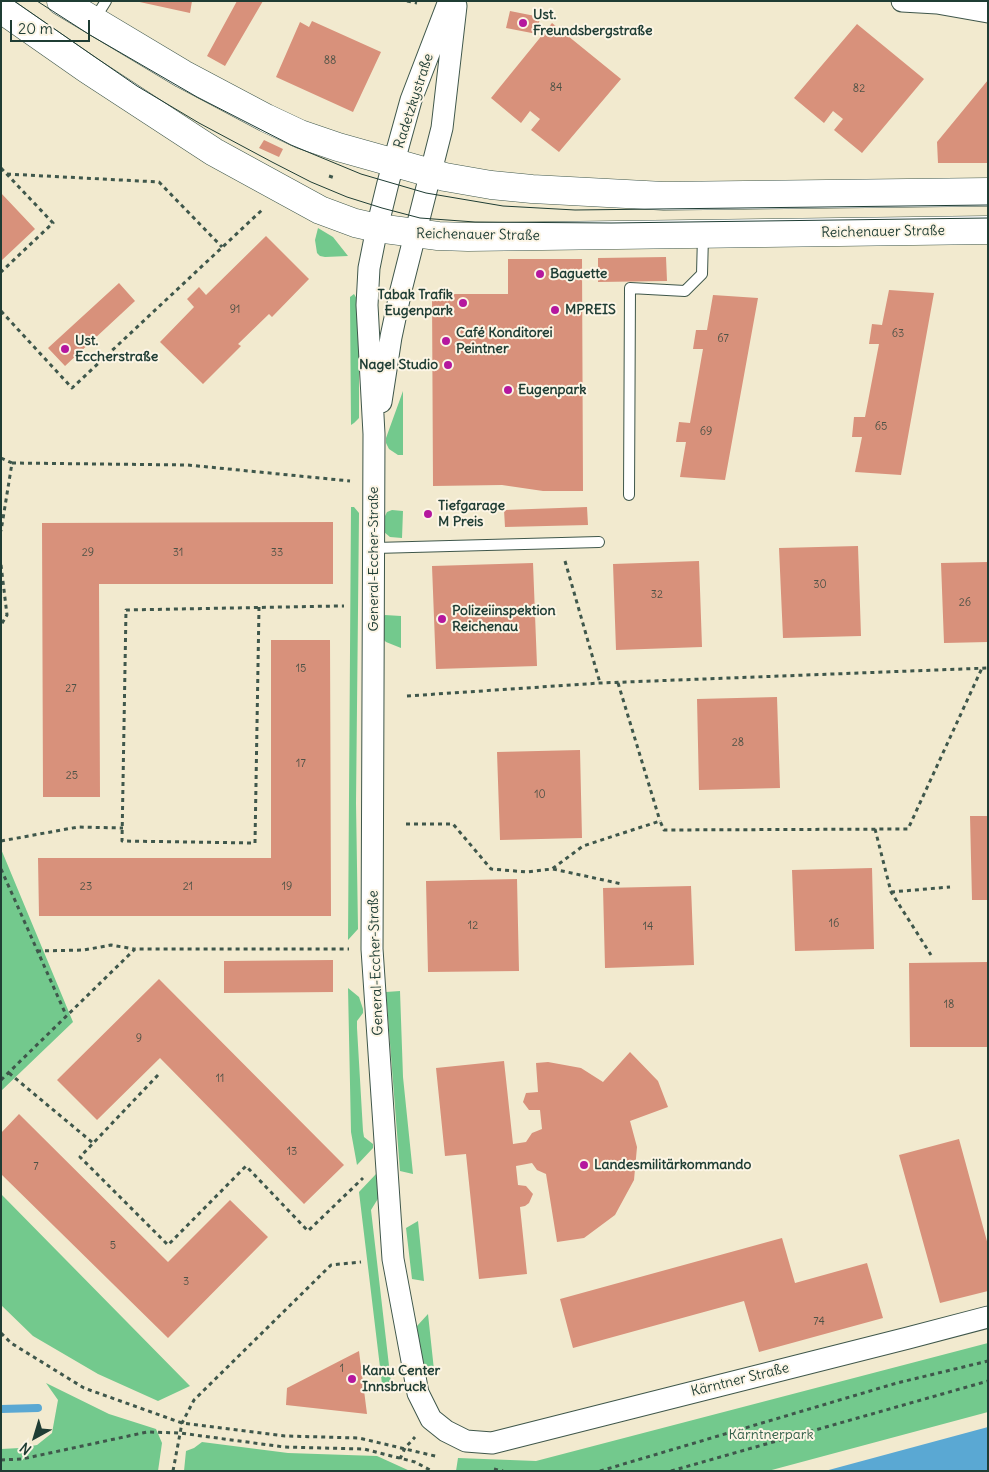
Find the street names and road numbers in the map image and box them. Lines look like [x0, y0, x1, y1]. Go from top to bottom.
street label: Radetzkystraße [391, 51, 437, 151]
street label: Reichenauer Straße [821, 223, 945, 241]
street label: Reichenauer Straße [416, 226, 540, 244]
street label: General-Eccher-Straße [366, 486, 382, 632]
street label: General-Eccher-Straße [365, 890, 387, 1036]
street label: Kärntner Straße [689, 1360, 791, 1400]

